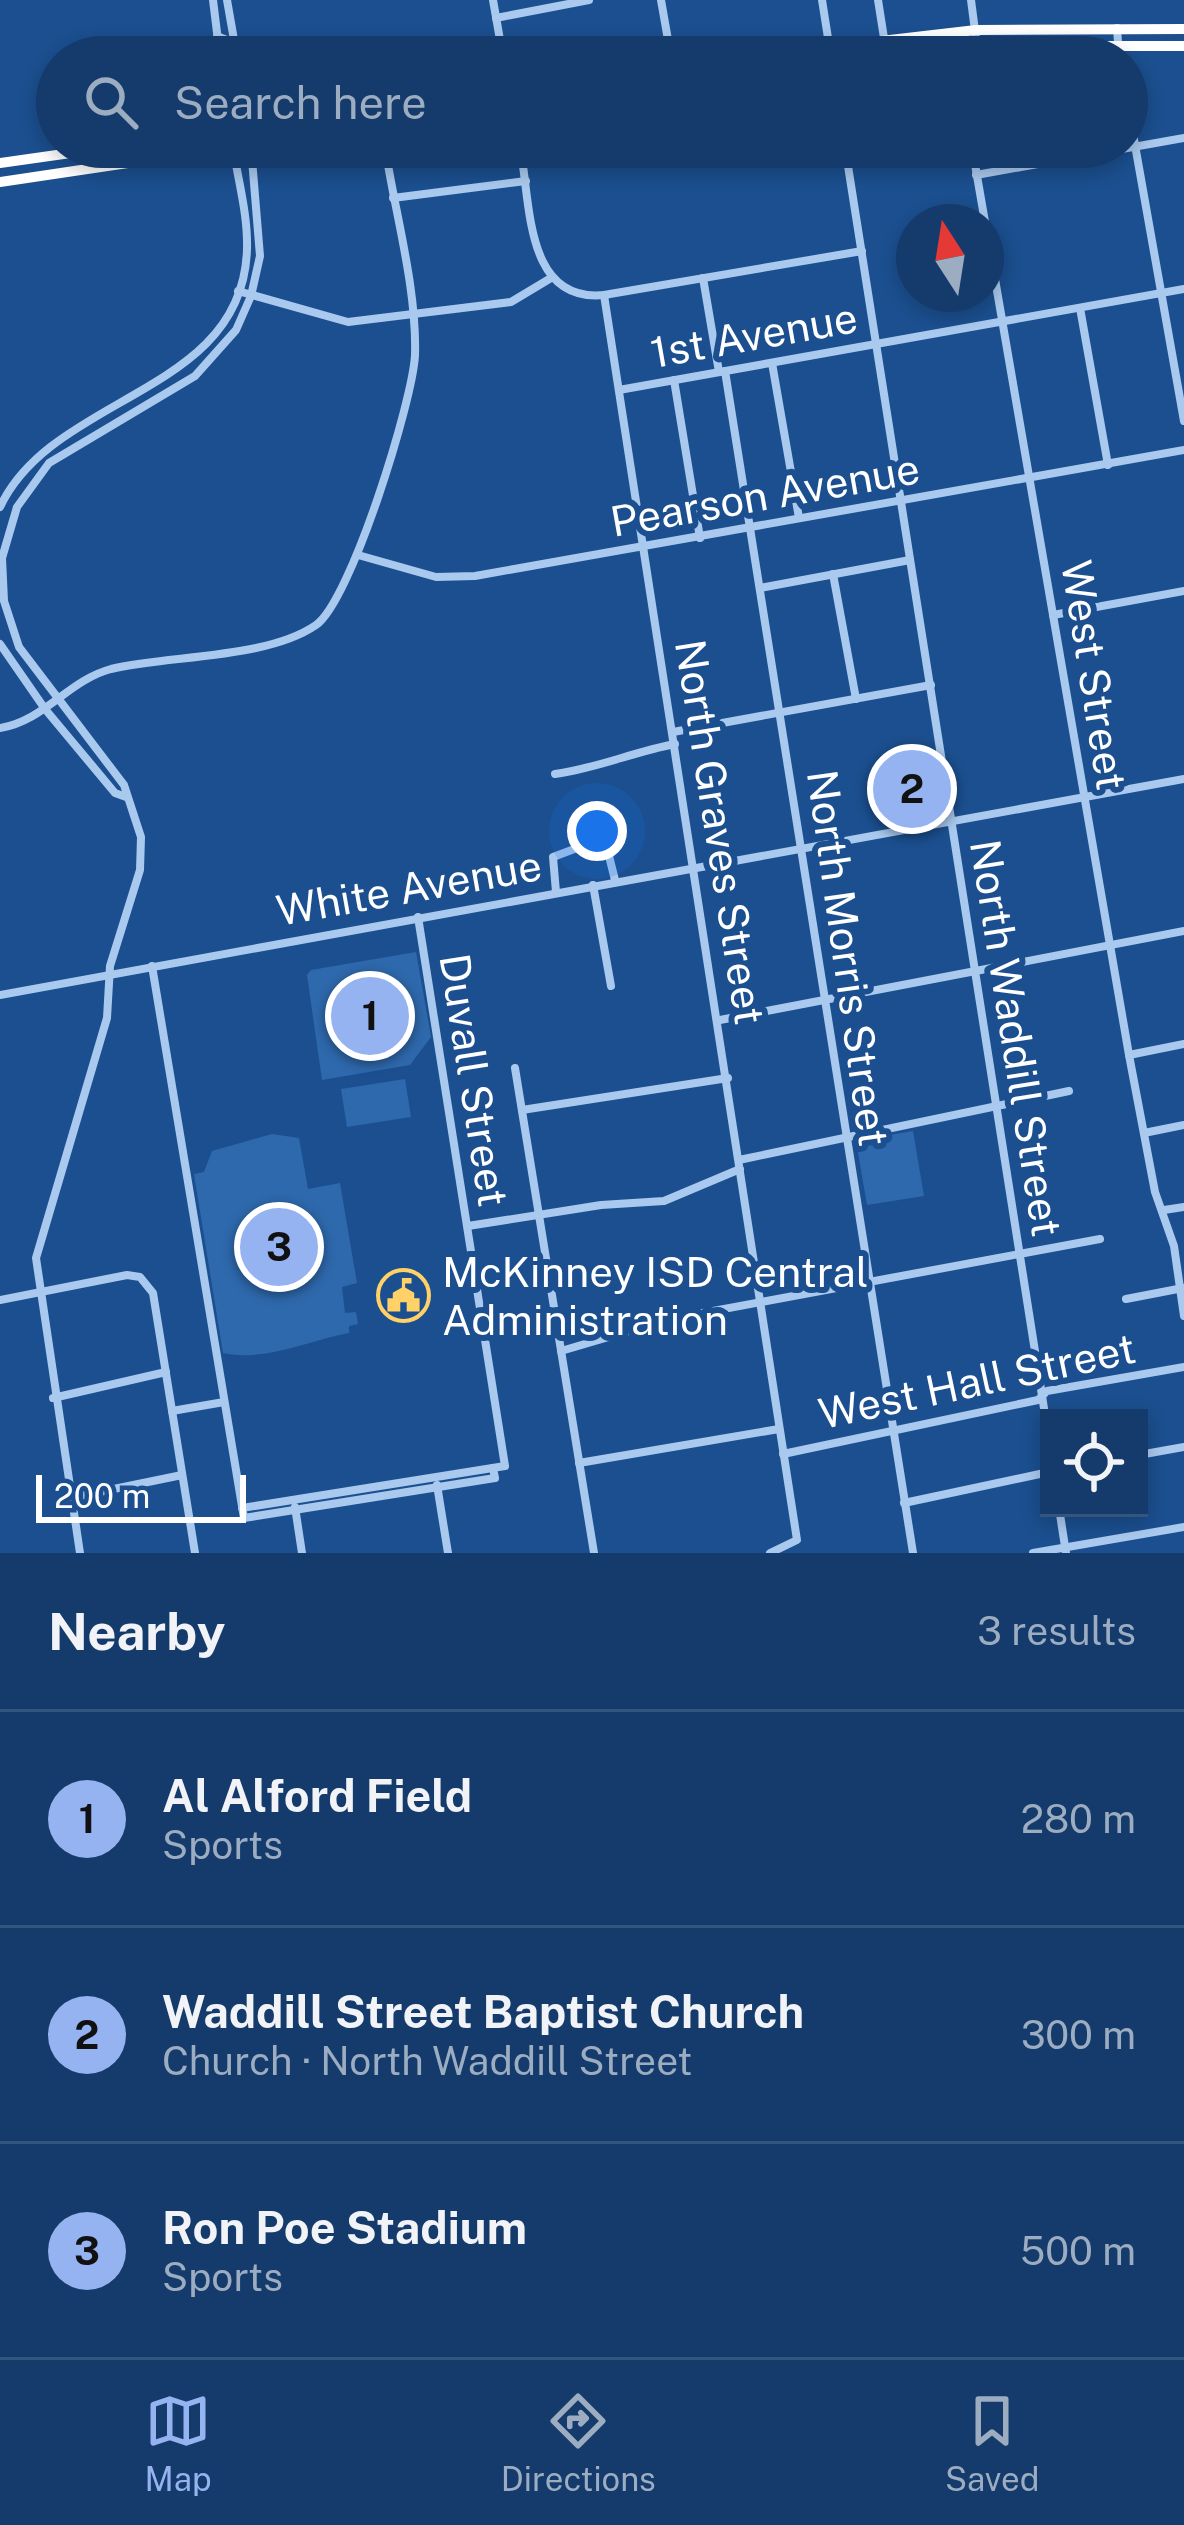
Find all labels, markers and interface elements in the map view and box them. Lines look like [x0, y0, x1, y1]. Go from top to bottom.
search box [36, 36, 1148, 168]
icon: search [78, 69, 144, 135]
text: Search here [174, 76, 427, 129]
north arrow [896, 204, 1004, 312]
street label: 1st Avenue [647, 292, 861, 377]
street label: Pearson Avenue [606, 443, 923, 546]
street label: West Street [1052, 557, 1137, 793]
street label: North Graves Street [666, 636, 775, 1028]
pin: 2 [873, 744, 951, 834]
street label: North Morris Street [798, 767, 899, 1149]
your location [567, 801, 627, 861]
street label: North Waddill Street [961, 836, 1072, 1240]
street label: White Avenue [272, 840, 545, 935]
street label: Duvall Street [430, 950, 519, 1210]
pin: 1 [331, 971, 409, 1061]
pin: 3 [240, 1202, 318, 1292]
place label: McKinney ISD Central Administration [442, 1247, 868, 1344]
public building icon: McKinney ISD Central Administration [375, 1268, 431, 1324]
street label: West Hall Street [814, 1323, 1140, 1438]
map controls [1040, 1409, 1148, 1517]
button: locate [1040, 1409, 1148, 1517]
scale bar [36, 1469, 246, 1522]
text: 200 m [54, 1477, 150, 1515]
text: Nearby [48, 1602, 225, 1661]
text: 3 results [977, 1608, 1136, 1654]
text: Al Alford Field [162, 1769, 472, 1822]
text: 1 [79, 1796, 95, 1842]
text: 280 m [1021, 1796, 1136, 1842]
text: Sports [162, 1822, 283, 1868]
text: Waddill Street Baptist Church [162, 1985, 804, 2038]
text: 2 [75, 2012, 99, 2058]
text: 300 m [1021, 2012, 1136, 2058]
text: Church · North Waddill Street [162, 2038, 693, 2084]
text: Ron Poe Stadium [162, 2201, 527, 2254]
text: 3 [74, 2228, 100, 2274]
text: 500 m [1020, 2228, 1136, 2274]
text: Sports [162, 2254, 283, 2300]
tab: Map [145, 2388, 212, 2498]
tab: Directions [501, 2388, 656, 2498]
tab: Saved [945, 2388, 1039, 2498]

